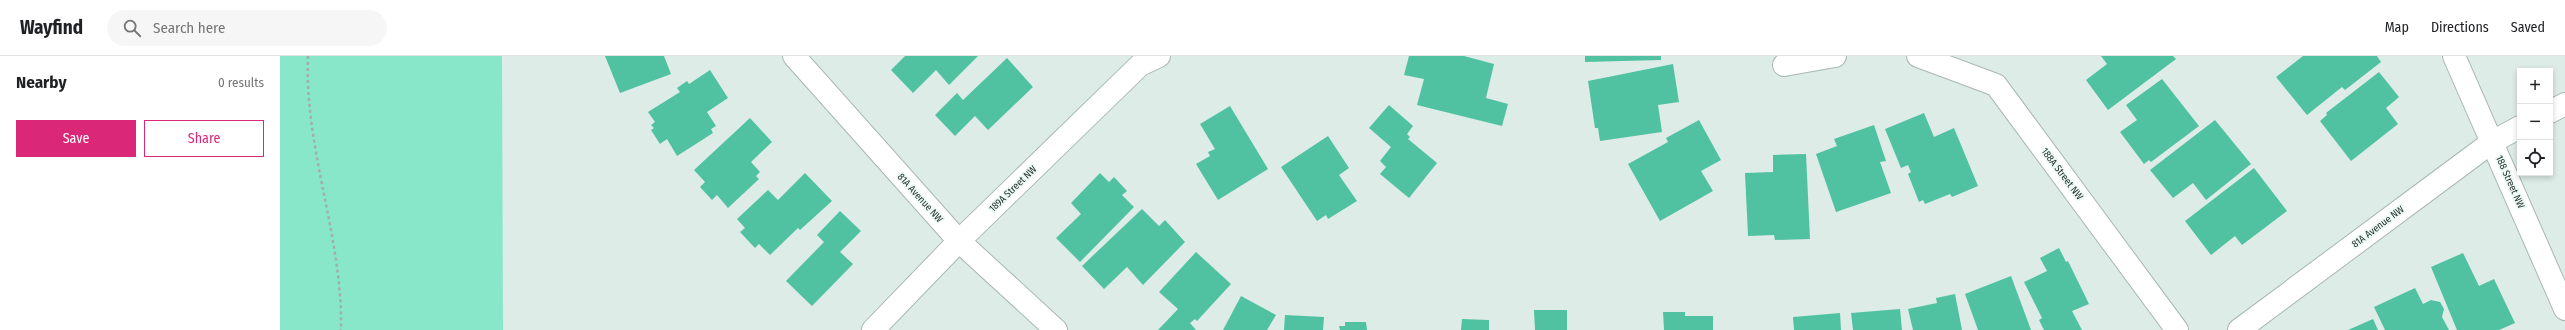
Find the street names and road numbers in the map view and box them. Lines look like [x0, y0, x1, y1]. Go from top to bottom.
street label: 188A Street NW [2039, 146, 2086, 203]
street label: 188 Street NW [2493, 154, 2527, 211]
street label: 189A Street NW [987, 163, 1040, 215]
street label: 81A Avenue NW [895, 171, 946, 226]
street label: 81A Avenue NW [2350, 203, 2407, 251]

